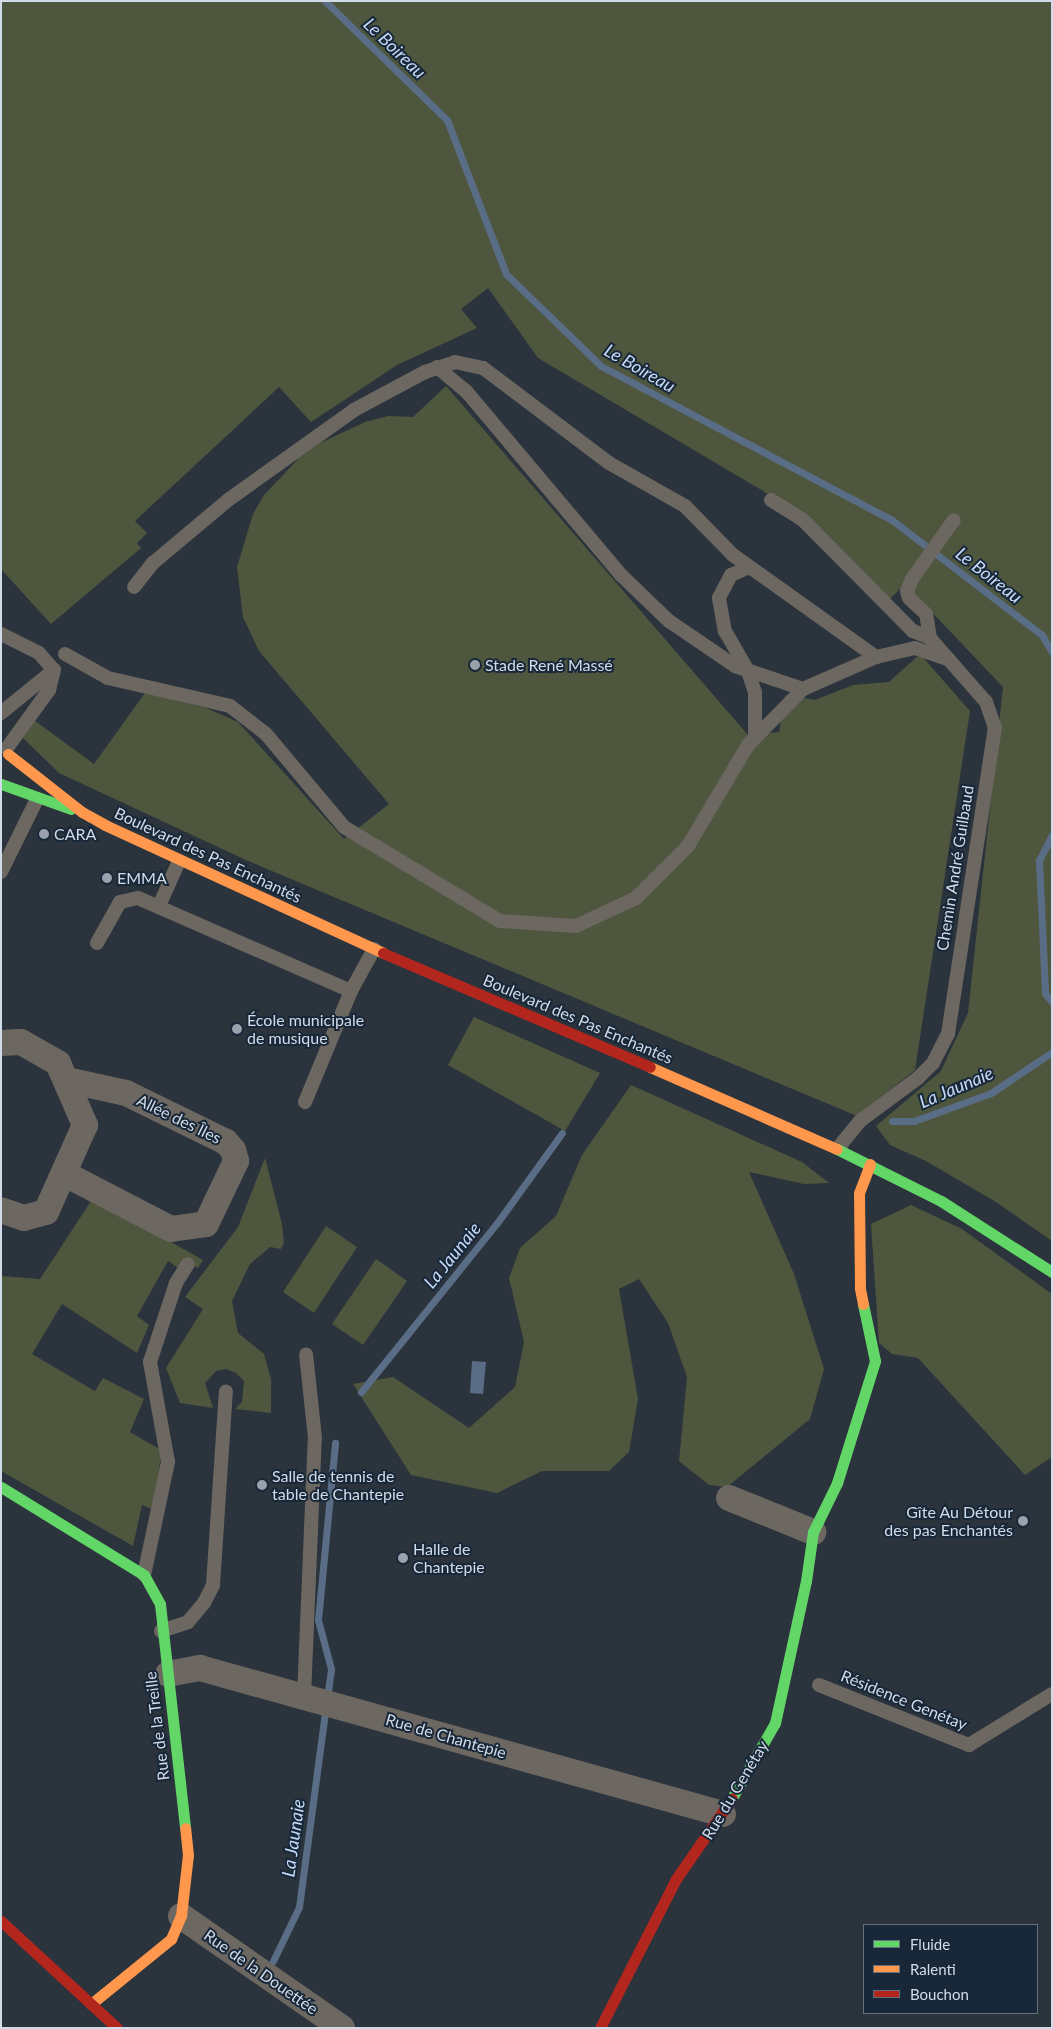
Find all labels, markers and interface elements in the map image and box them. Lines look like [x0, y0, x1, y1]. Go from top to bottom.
water label: Le Boireau [359, 13, 431, 83]
water label: Le Boireau [601, 339, 679, 397]
water label: Le Boireau [952, 542, 1026, 608]
place label: Stade René Massé [485, 655, 613, 675]
marker: Stade René Massé [469, 659, 481, 671]
street label: Chemin André Guilbaud [932, 784, 978, 952]
street label: Boulevard des Pas Enchantés [112, 803, 304, 907]
place label: CARA [54, 824, 96, 844]
marker: CARA [38, 828, 50, 840]
place label: EMMA [117, 868, 167, 888]
marker: EMMA [101, 872, 113, 884]
street label: Boulevard des Pas Enchantés [480, 970, 676, 1068]
place label: École municipale de musique [247, 1010, 364, 1048]
marker: École municipale de musique [231, 1023, 243, 1035]
water label: La Jaunaie [916, 1062, 996, 1112]
street label: Allée des Îles [134, 1090, 224, 1148]
water label: La Jaunaie [419, 1218, 485, 1292]
place label: Salle de tennis de table de Chantepie [272, 1466, 404, 1504]
marker: Salle de tennis de table de Chantepie [256, 1479, 268, 1491]
place label: Gîte Au Détour des pas Enchantés [884, 1502, 1013, 1540]
marker: Gîte Au Détour des pas Enchantés [1017, 1515, 1029, 1527]
place label: Halle de Chantepie [413, 1539, 485, 1577]
marker: Halle de Chantepie [397, 1552, 409, 1564]
street label: Résidence Genétay [838, 1666, 970, 1734]
street label: Rue de la Treille [141, 1670, 173, 1782]
street label: Rue de Chantepie [384, 1710, 508, 1762]
street label: Rue du Genétay [698, 1737, 772, 1843]
water label: La Jaunaie [277, 1798, 309, 1878]
legend [863, 1924, 1038, 2014]
street label: Rue de la Douettée [200, 1926, 322, 2018]
text: Fluide [910, 1935, 950, 1953]
text: Ralenti [910, 1960, 956, 1978]
text: Bouchon [910, 1985, 969, 2003]

